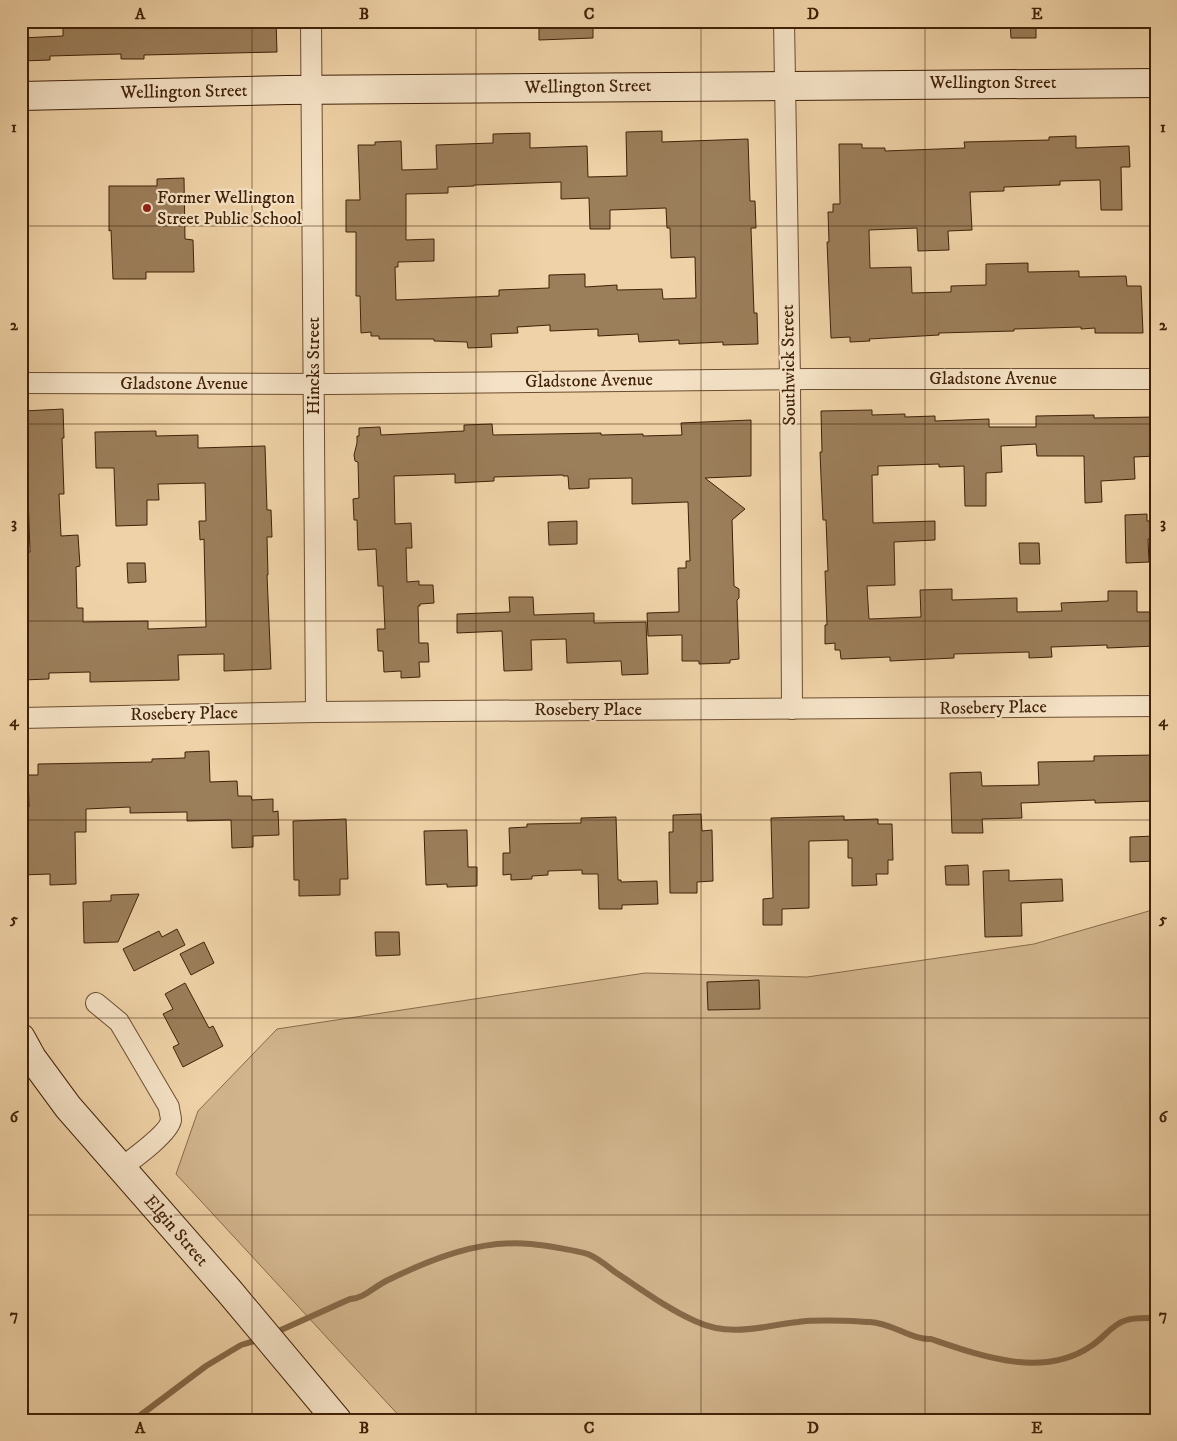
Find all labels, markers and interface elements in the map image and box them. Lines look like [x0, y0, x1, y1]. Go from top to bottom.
text: A [134, 4, 146, 24]
text: B [359, 4, 369, 24]
text: C [584, 4, 594, 24]
text: D [807, 4, 819, 24]
text: E [1031, 4, 1043, 24]
street label: Wellington Street [928, 72, 1057, 94]
street label: Wellington Street [523, 75, 652, 99]
street label: Wellington Street [119, 80, 248, 104]
text: 1 [11, 117, 17, 137]
text: 1 [1160, 117, 1166, 137]
place label: Former Wellington Street Public School [157, 187, 303, 230]
marker: Former Wellington Street Public School [141, 202, 153, 214]
street label: Southwick Street [777, 304, 801, 426]
text: 2 [10, 315, 19, 335]
text: 2 [1159, 315, 1168, 335]
street label: Hincks Street [303, 317, 325, 415]
street label: Gladstone Avenue [929, 368, 1057, 390]
street label: Gladstone Avenue [525, 369, 653, 393]
street label: Gladstone Avenue [120, 373, 248, 395]
text: 3 [11, 513, 17, 533]
text: 3 [1160, 513, 1166, 533]
street label: Rosebery Place [939, 696, 1047, 720]
street label: Rosebery Place [534, 699, 642, 721]
street label: Rosebery Place [130, 702, 238, 726]
text: 4 [8, 711, 19, 731]
text: 4 [1157, 711, 1168, 731]
text: 5 [9, 909, 18, 929]
text: 5 [1158, 909, 1167, 929]
text: 6 [10, 1107, 20, 1127]
text: 6 [1159, 1107, 1169, 1127]
street label: Elgin Street [139, 1191, 213, 1271]
text: 7 [10, 1305, 18, 1325]
text: 7 [1159, 1305, 1167, 1325]
text: A [134, 1418, 146, 1438]
text: B [359, 1418, 369, 1438]
text: C [584, 1418, 594, 1438]
text: D [807, 1418, 819, 1438]
text: E [1031, 1418, 1043, 1438]

